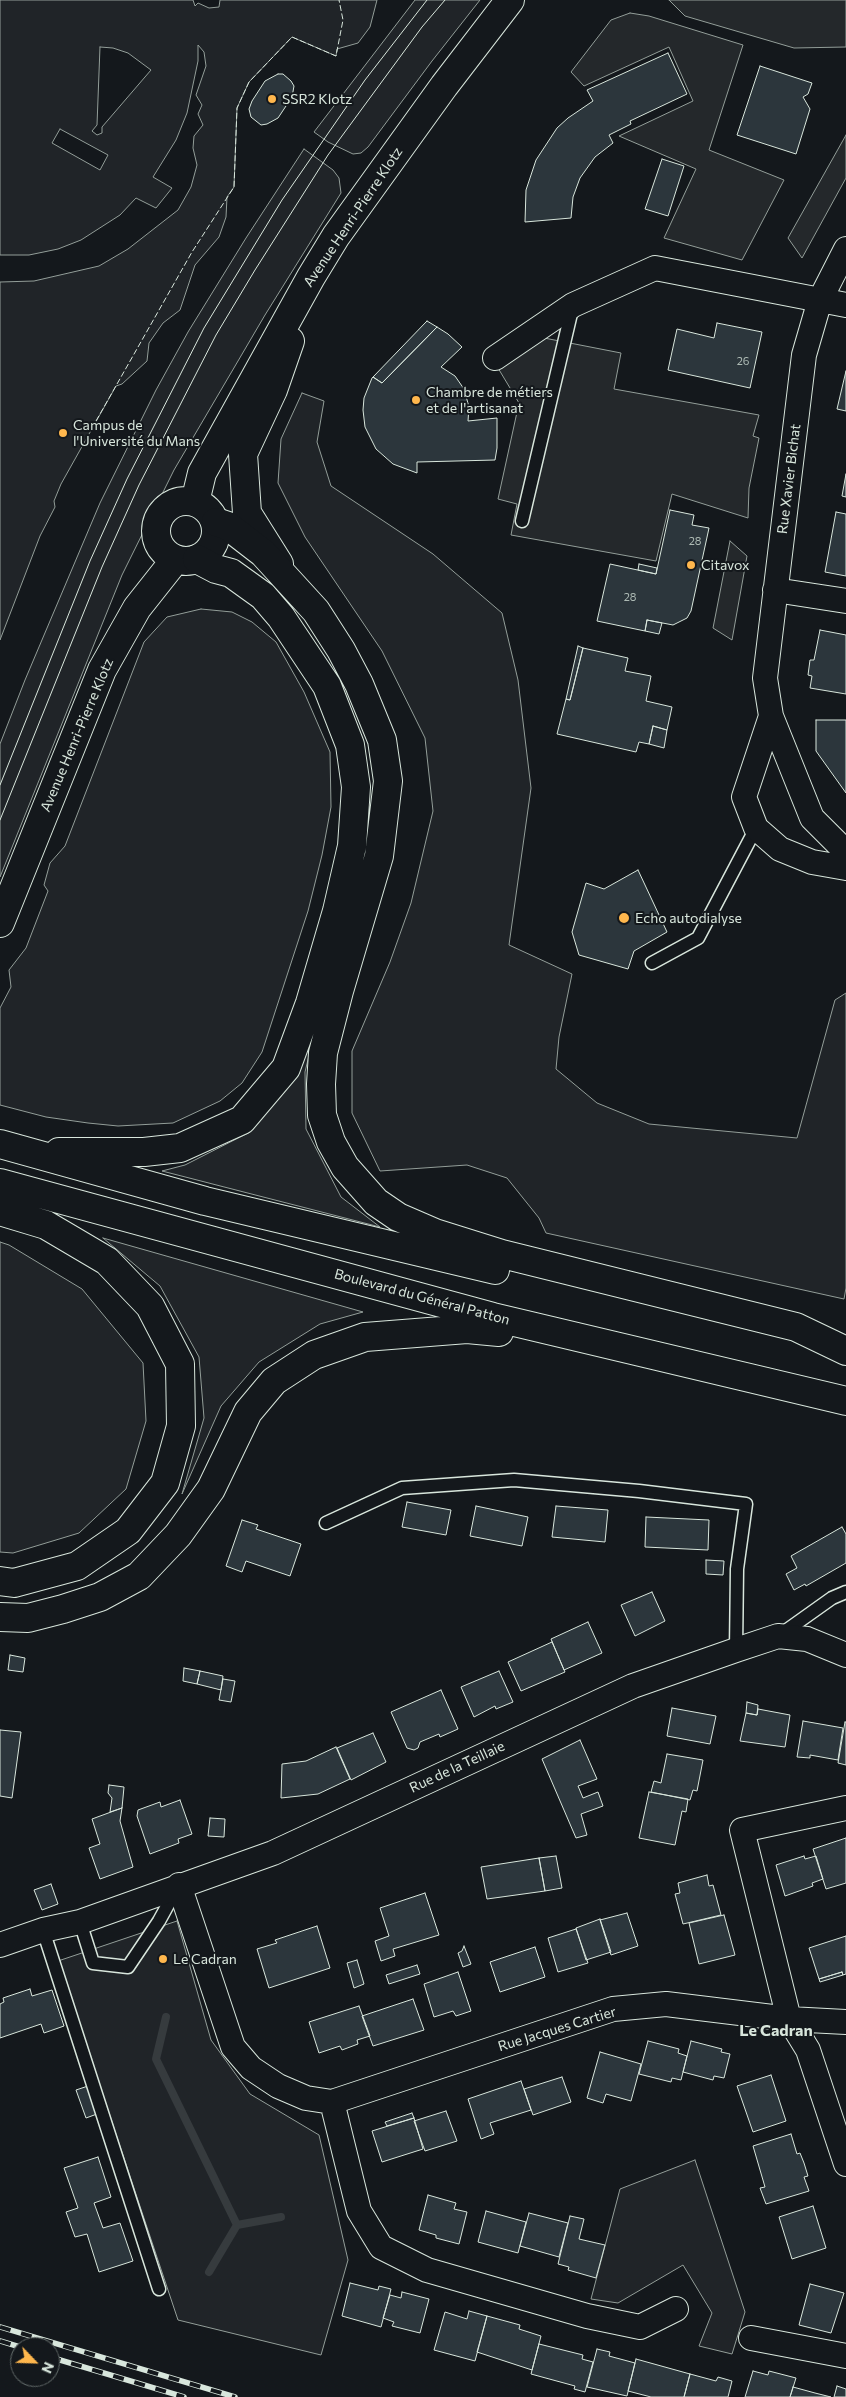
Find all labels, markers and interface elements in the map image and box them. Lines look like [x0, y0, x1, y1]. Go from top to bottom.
place label: SSR2 Klotz [282, 91, 352, 107]
marker: SSR2 Klotz [266, 93, 278, 105]
street label: Avenue Henri-Pierre Klotz [300, 144, 406, 290]
house number: 26 [737, 354, 749, 368]
place label: Chambre de métiers et de l'artisanat [426, 384, 553, 417]
marker: Chambre de métiers et de l'artisanat [410, 394, 422, 406]
place label: Campus de l'Université du Mans [73, 417, 200, 450]
street label: Rue Xavier Bichat [774, 423, 804, 535]
marker: Campus de l'Université du Mans [57, 427, 69, 439]
house number: 28 [689, 534, 701, 548]
place label: Citavox [701, 557, 750, 573]
marker: Citavox [685, 559, 697, 571]
house number: 28 [624, 590, 636, 604]
street label: Avenue Henri-Pierre Klotz [37, 656, 117, 814]
place label: Echo autodialyse [635, 910, 742, 926]
marker: Echo autodialyse [617, 911, 631, 925]
street label: Boulevard du Général Patton [332, 1265, 512, 1329]
street label: Rue de la Teillaie [407, 1738, 507, 1796]
place label: Le Cadran [173, 1951, 237, 1967]
marker: Le Cadran [157, 1953, 169, 1965]
street label: Rue Jacques Cartier [496, 2003, 618, 2055]
district label: Le Cadran [739, 2021, 813, 2041]
north arrow [10, 2337, 60, 2387]
text: N [38, 2360, 58, 2376]

